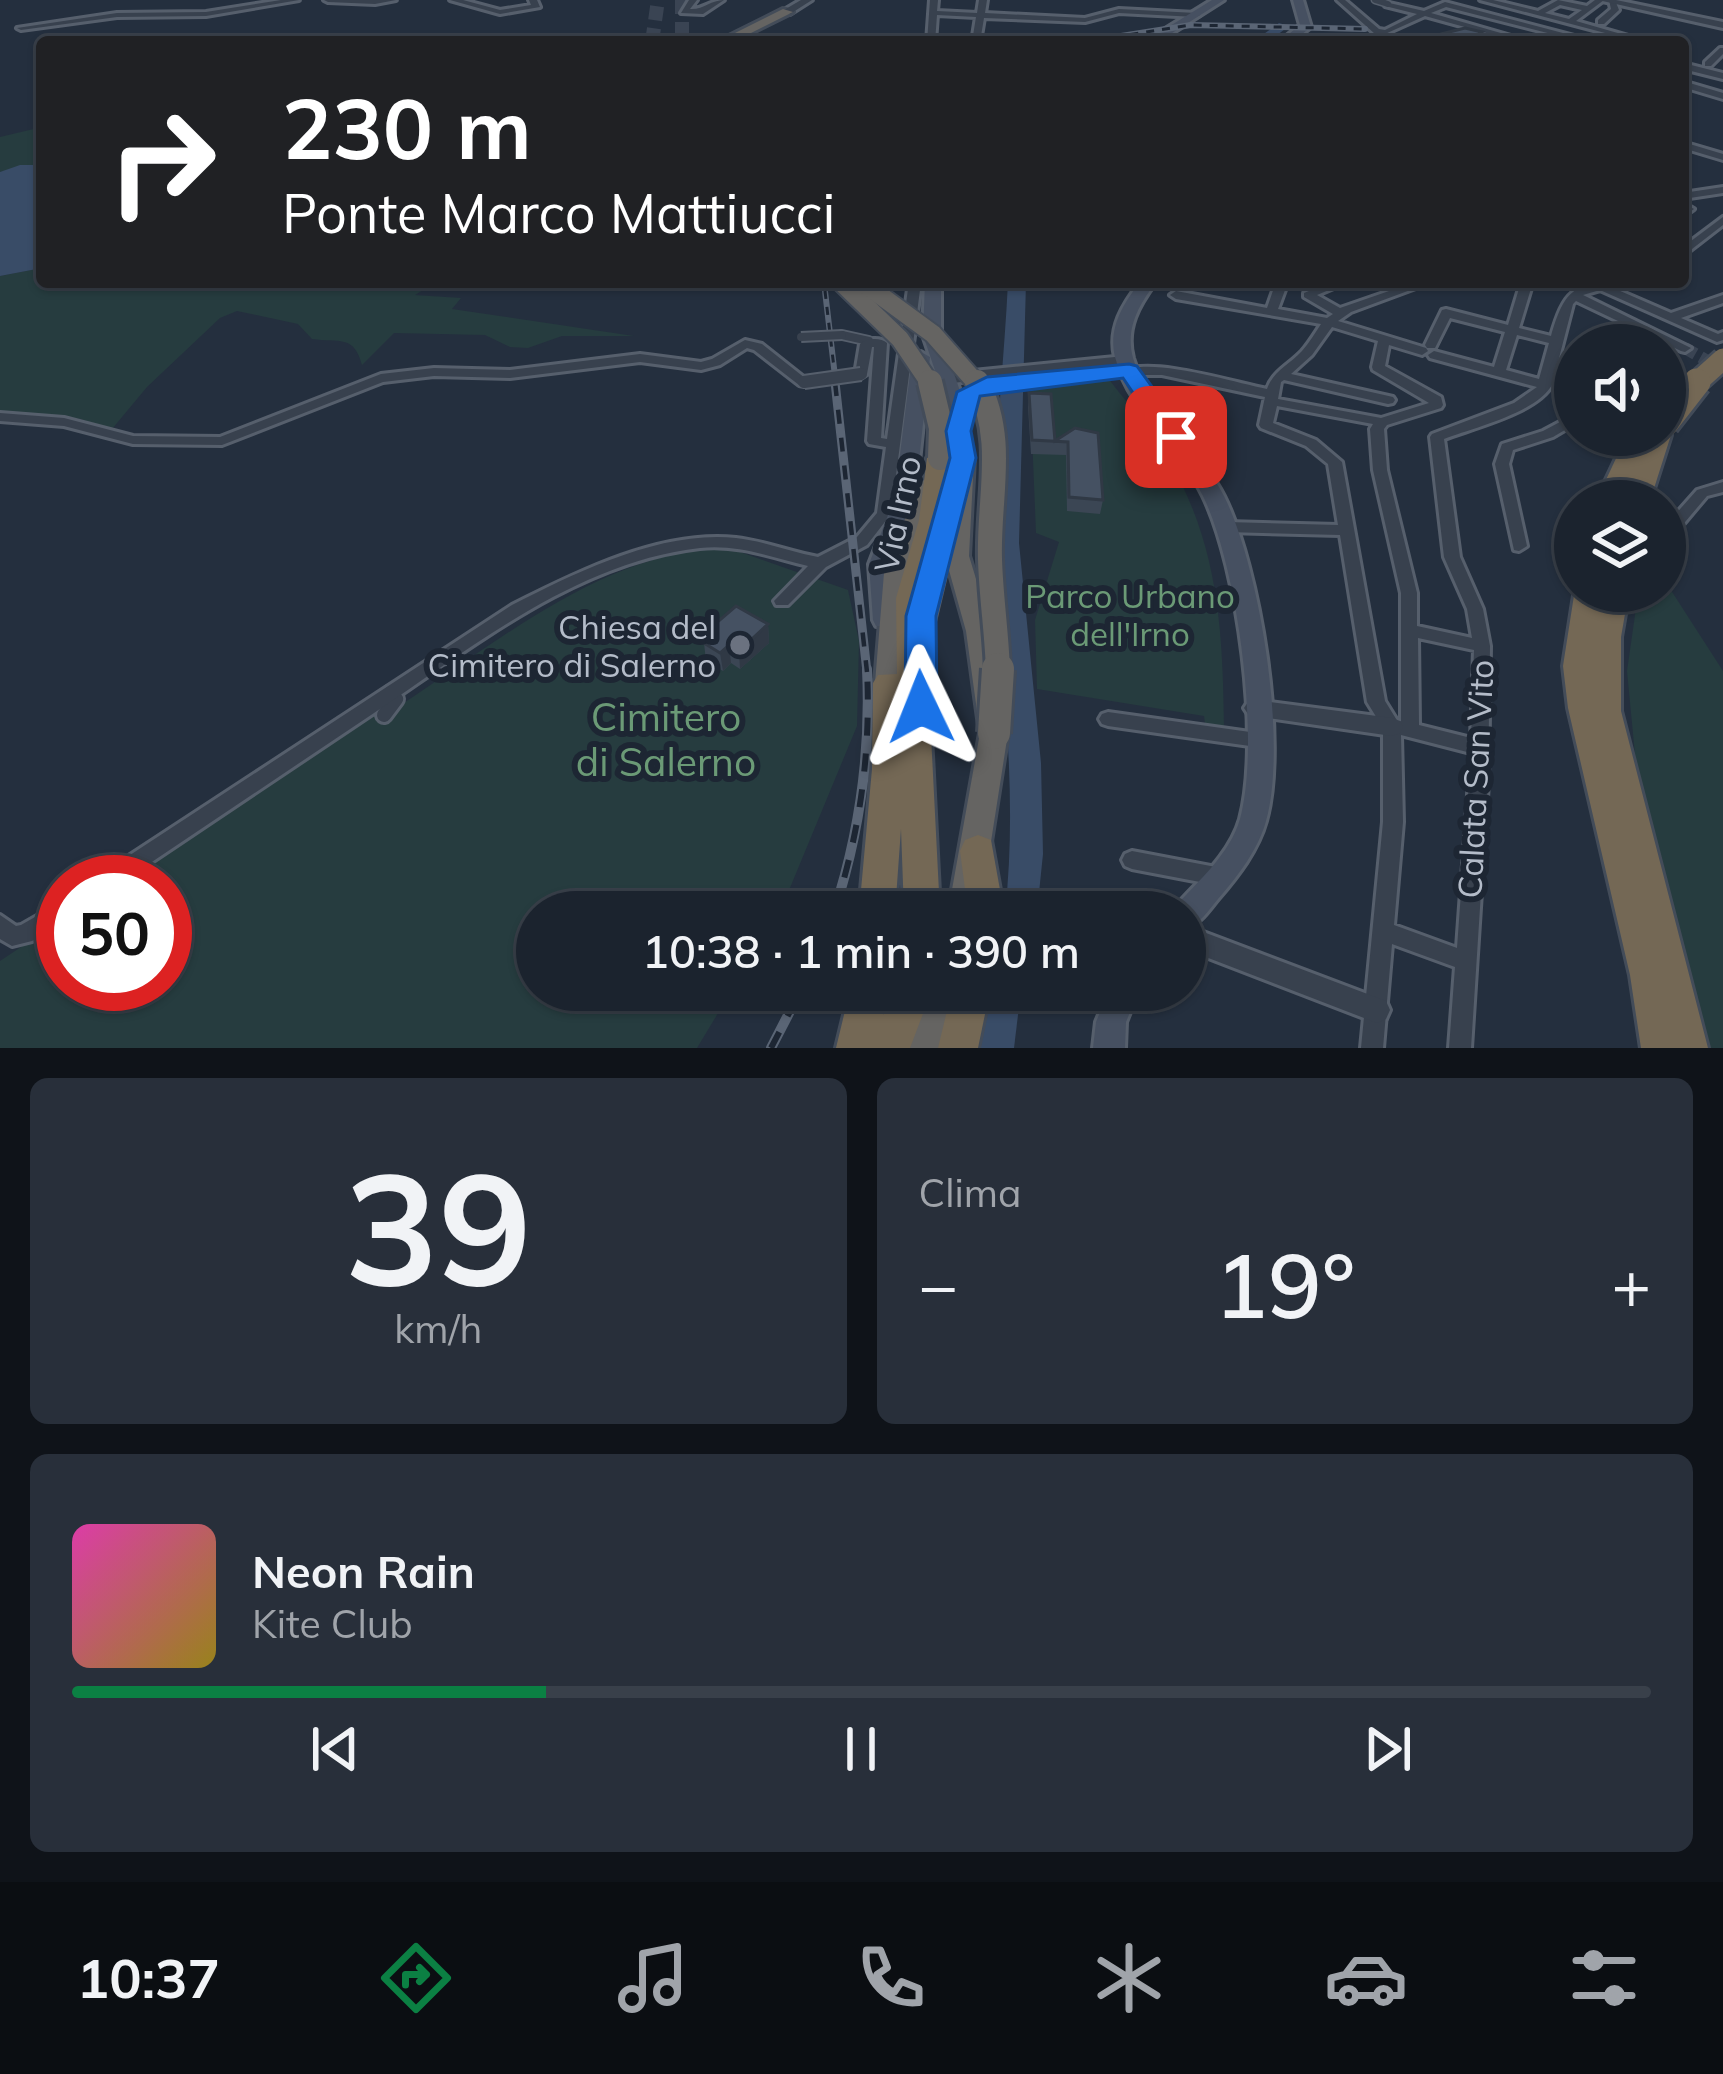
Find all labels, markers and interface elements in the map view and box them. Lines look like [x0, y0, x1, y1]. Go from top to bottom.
text: 230 m [282, 75, 532, 180]
icon: right [84, 84, 240, 240]
text: Ponte Marco Mattiucci [282, 179, 835, 247]
map controls [1554, 324, 1686, 612]
button: sound [1554, 324, 1686, 456]
pin [1125, 386, 1227, 488]
icon: arrive [1143, 404, 1209, 470]
street label: Via Irno [865, 452, 929, 576]
button: layers [1554, 480, 1686, 612]
park label: Parco Urbano dell'Irno [1025, 575, 1235, 654]
place label: Chiesa del Cimitero di Salerno [428, 606, 716, 685]
marker: Chiesa del Cimitero di Salerno [727, 632, 753, 658]
position arrow [858, 644, 984, 770]
street label: Calata San Vito [1448, 659, 1502, 899]
park label: Cimitero di Salerno [576, 692, 756, 786]
speed limit sign: 50 [36, 855, 192, 1011]
text: 10:38 · 1 min · 390 m [642, 923, 1080, 979]
text: 39 [345, 1128, 532, 1324]
text: Clima [919, 1168, 1021, 1217]
text: 19° [1214, 1228, 1356, 1341]
text: − [919, 1243, 958, 1326]
text: + [1611, 1243, 1651, 1326]
text: km/h [394, 1304, 482, 1353]
text: Neon Rain [252, 1543, 475, 1599]
text: Kite Club [252, 1599, 413, 1648]
icon: previous [302, 1716, 368, 1782]
icon: pause [828, 1716, 894, 1782]
icon: next [1355, 1716, 1421, 1782]
icon: directions [374, 1936, 458, 2020]
icon: music [611, 1936, 695, 2020]
icon: phone [849, 1936, 933, 2020]
icon: climate [1087, 1936, 1171, 2020]
icon: car [1324, 1936, 1408, 2020]
icon: filters [1562, 1936, 1646, 2020]
text: 10:37 [77, 1944, 220, 2012]

